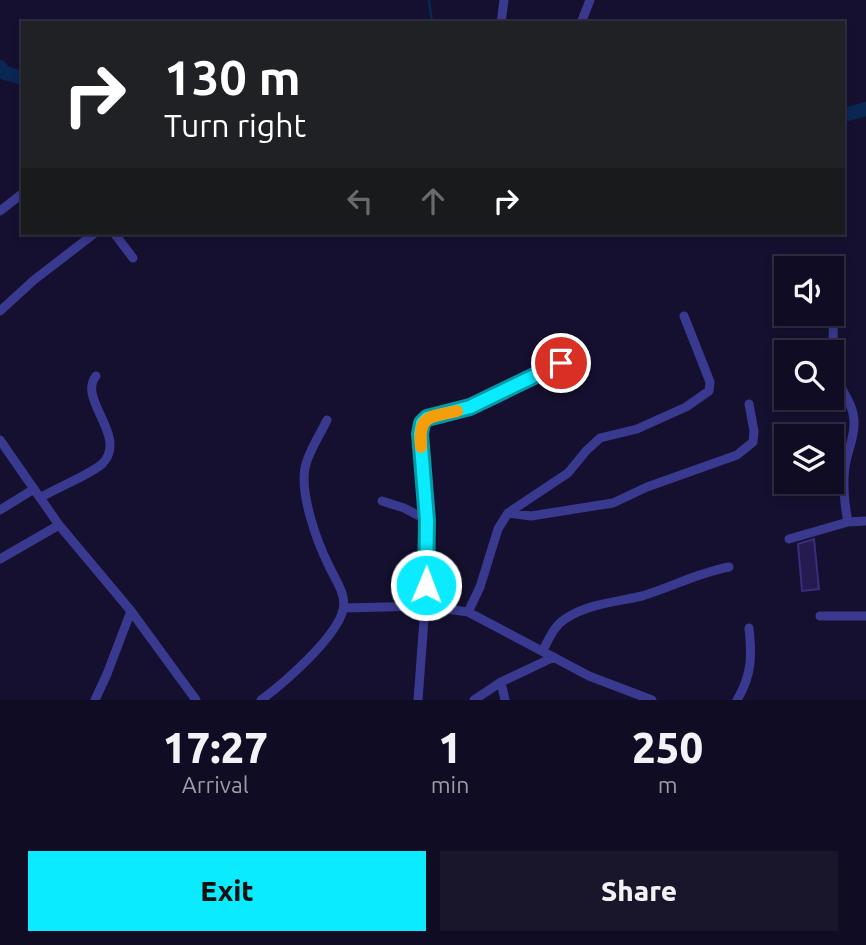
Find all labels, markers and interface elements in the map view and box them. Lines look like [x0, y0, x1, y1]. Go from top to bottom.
icon: right [49, 49, 140, 140]
text: 130 m [164, 49, 301, 104]
text: Turn right [164, 107, 306, 143]
icon: left [341, 182, 379, 220]
icon: ahead [414, 182, 452, 220]
icon: right [487, 182, 525, 220]
map controls [774, 256, 844, 494]
button: sound [774, 256, 844, 326]
pin [531, 333, 591, 393]
button: search [774, 340, 844, 410]
icon: arrive [542, 344, 580, 382]
button: layers [774, 424, 844, 494]
position arrow [389, 548, 463, 622]
text: 17:27 [163, 724, 268, 771]
text: 1 [438, 724, 462, 771]
text: 250 [632, 724, 703, 771]
text: Arrival [182, 772, 249, 797]
text: min [431, 772, 469, 797]
text: m [658, 772, 678, 797]
button: Exit [28, 851, 426, 931]
button: Share [440, 851, 838, 931]

